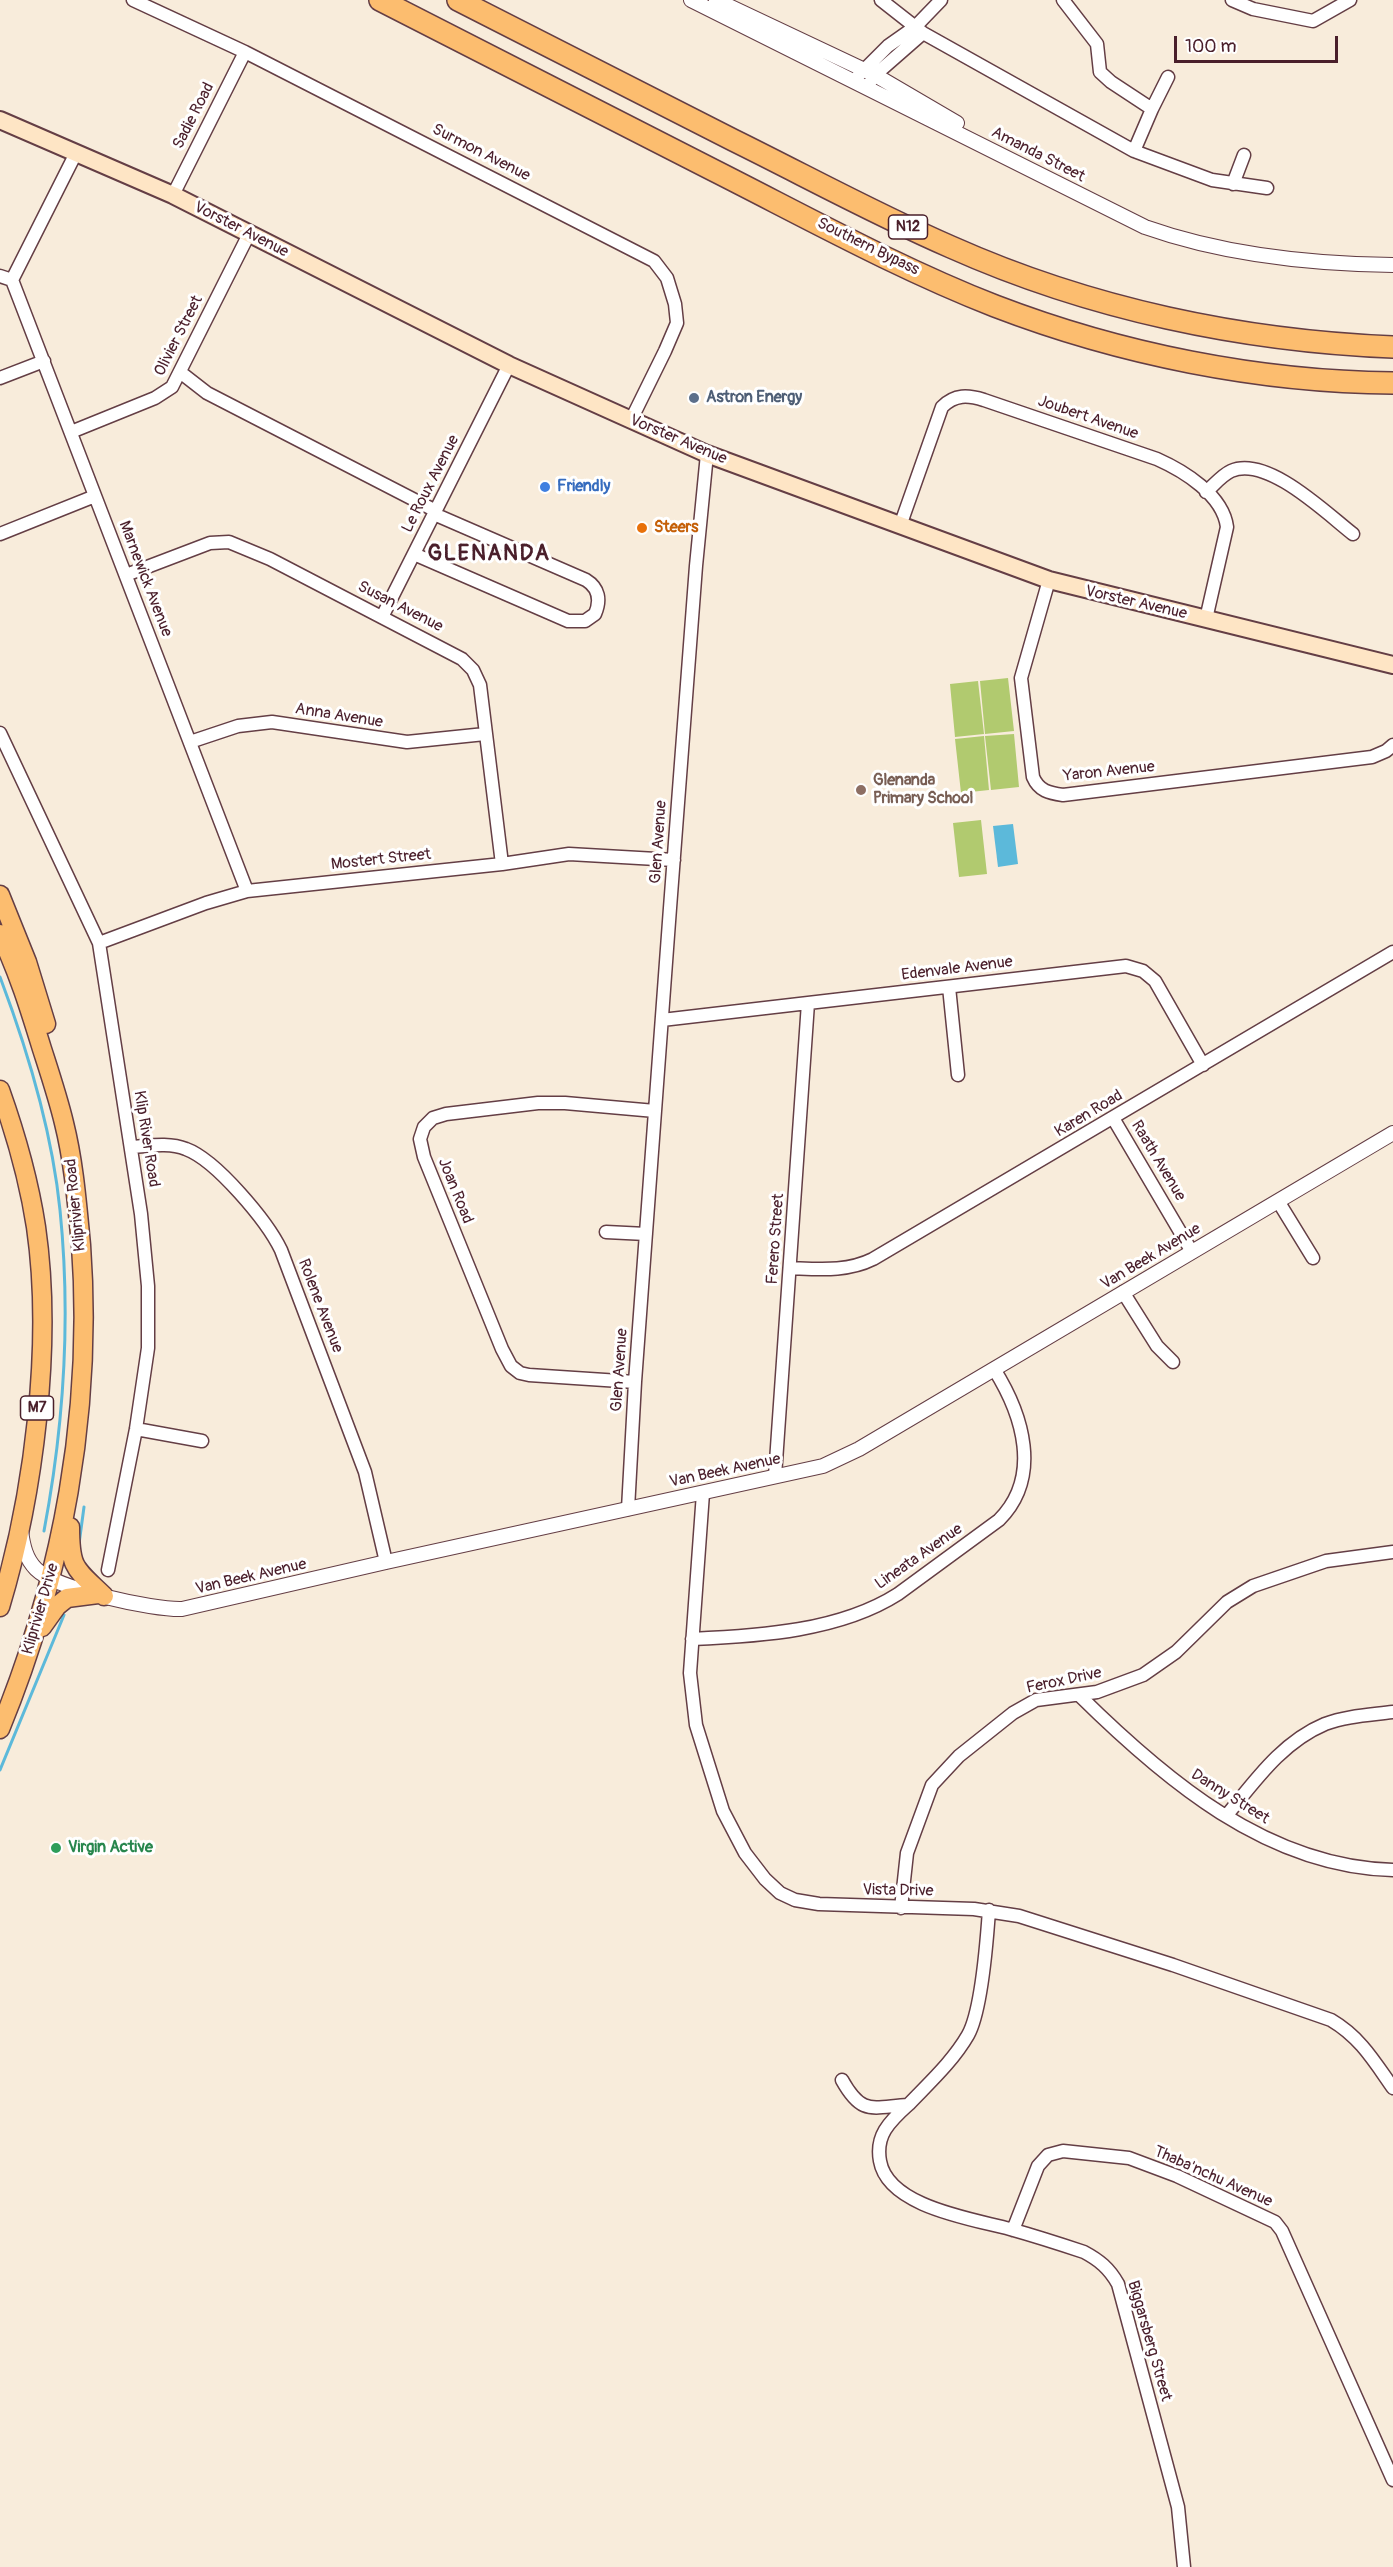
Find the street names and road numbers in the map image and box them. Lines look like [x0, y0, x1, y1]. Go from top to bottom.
street label: Sadie Road [169, 80, 219, 152]
street label: Surmon Avenue [429, 120, 533, 186]
street label: Amanda Street [988, 123, 1088, 187]
street label: Vorster Avenue [190, 198, 292, 262]
street label: Southern Bypass [814, 214, 922, 280]
road number: N12 [888, 215, 928, 239]
street label: Olivier Street [151, 293, 207, 379]
street label: Joubert Avenue [1035, 392, 1141, 444]
street label: Vorster Avenue [627, 411, 729, 469]
street label: Le Roux Avenue [398, 432, 464, 536]
street label: Marnewick Avenue [114, 518, 176, 640]
street label: Susan Avenue [354, 577, 446, 637]
street label: Vorster Avenue [1083, 582, 1189, 624]
street label: Anna Avenue [294, 700, 384, 732]
street label: Yaron Avenue [1062, 758, 1156, 786]
street label: Glen Avenue [647, 800, 671, 884]
street label: Mostert Street [330, 845, 432, 875]
street label: Edenvale Avenue [900, 953, 1014, 985]
street label: Karen Road [1052, 1086, 1126, 1142]
street label: Klip River Road [129, 1089, 163, 1189]
street label: Raath Avenue [1127, 1117, 1189, 1205]
street label: Joan Road [433, 1155, 477, 1227]
street label: Kliprivier Road [62, 1158, 90, 1252]
street label: Ferero Street [763, 1193, 789, 1285]
street label: Van Beek Avenue [1098, 1220, 1204, 1294]
street label: Rolene Avenue [293, 1256, 347, 1356]
street label: Glen Avenue [608, 1328, 632, 1412]
road number: M7 [20, 1396, 54, 1420]
street label: Van Beek Avenue [668, 1450, 782, 1492]
street label: Lineata Avenue [872, 1520, 966, 1594]
street label: Van Beek Avenue [194, 1555, 308, 1599]
street label: Kliprivier Drive [19, 1561, 63, 1657]
street label: Ferox Drive [1025, 1664, 1103, 1698]
street label: Danny Street [1187, 1765, 1273, 1829]
street label: Vista Drive [862, 1881, 934, 1901]
street label: Thaba'nchu Avenue [1151, 2142, 1275, 2212]
street label: Biggarsberg Street [1123, 2278, 1175, 2404]

